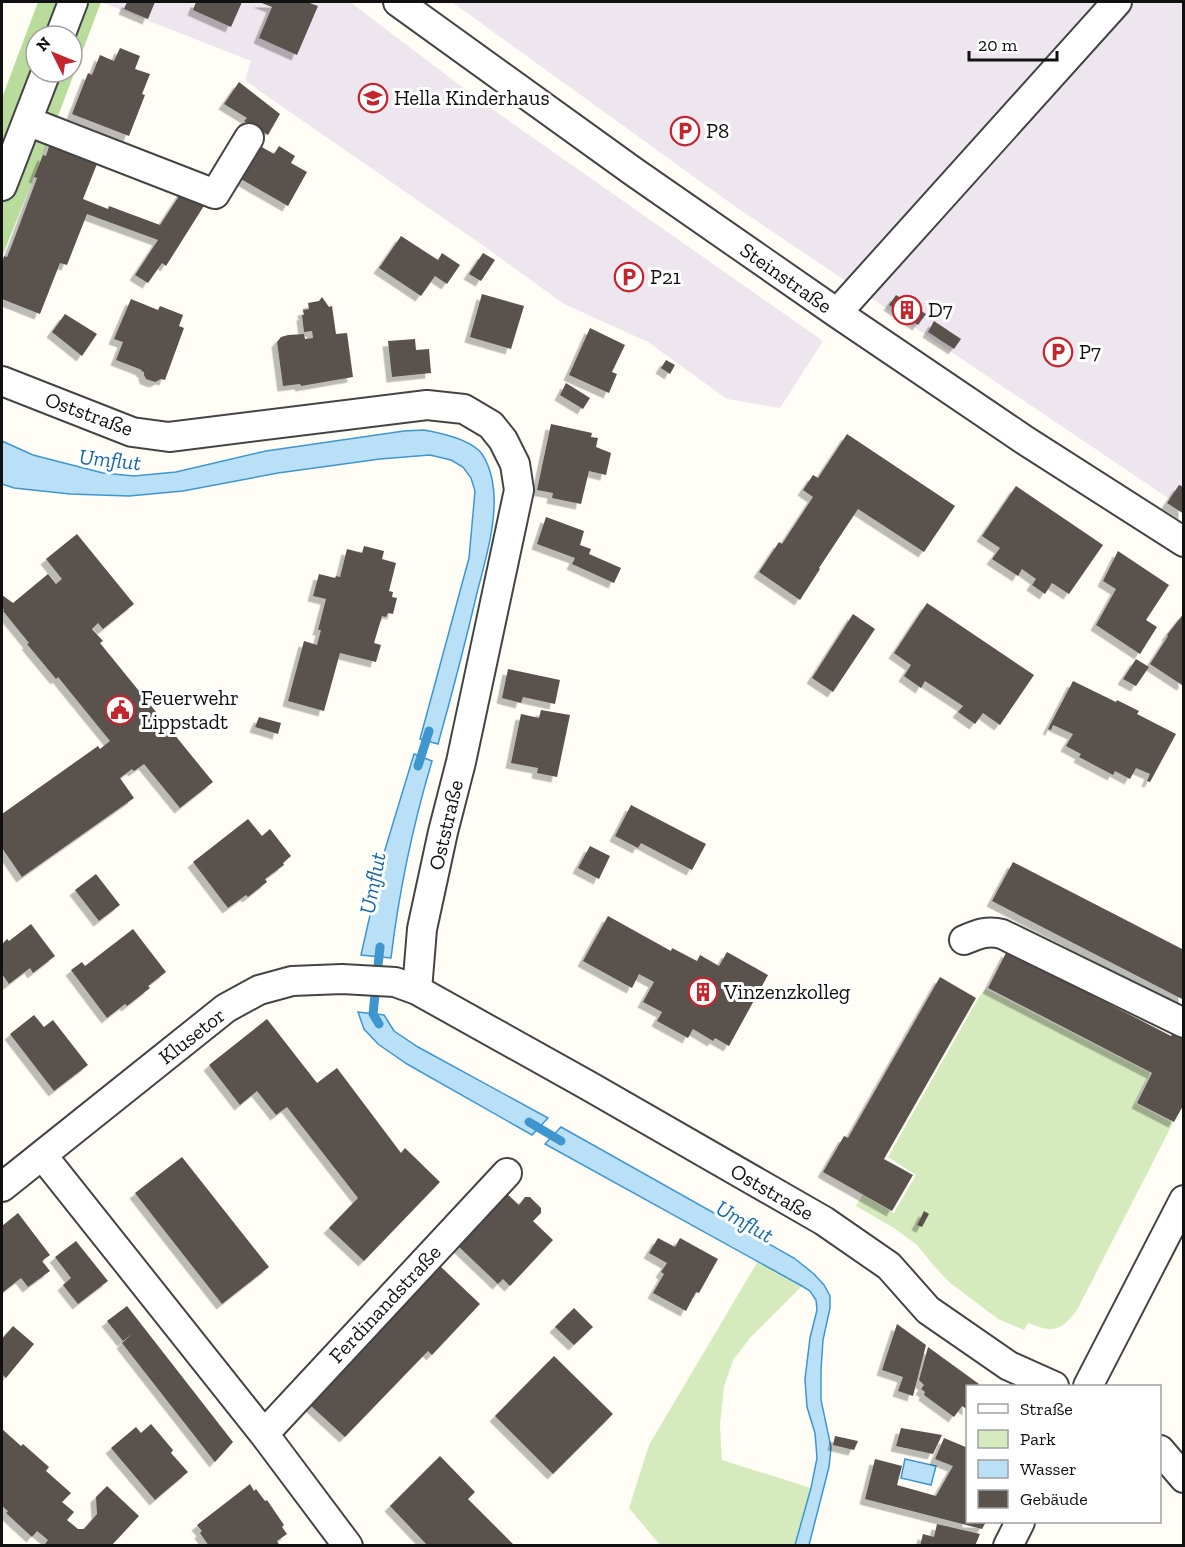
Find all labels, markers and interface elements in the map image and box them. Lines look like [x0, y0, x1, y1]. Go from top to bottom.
north arrow [24, 24, 84, 84]
scale bar [969, 24, 1058, 62]
text: N [32, 33, 54, 55]
text: 20 m [978, 34, 1018, 56]
school or university icon: Hella Kinderhaus [357, 82, 389, 114]
place label: Hella Kinderhaus [394, 85, 550, 110]
parking icon: P8 [669, 115, 701, 147]
place label: P8 [706, 118, 729, 143]
street label: Steinstraße [736, 237, 837, 318]
parking icon: P21 [613, 261, 645, 293]
place label: P21 [650, 264, 681, 289]
building icon: D7 [891, 294, 923, 326]
place label: D7 [928, 297, 953, 322]
parking icon: P7 [1042, 336, 1074, 368]
place label: P7 [1079, 339, 1101, 364]
street label: Oststraße [42, 386, 137, 441]
water label: Umflut [78, 443, 143, 476]
place label: Feuerwehr Lippstadt [141, 685, 239, 734]
public building icon: Feuerwehr Lippstadt [104, 694, 136, 726]
street label: Oststraße [423, 777, 468, 872]
water label: Umflut [353, 849, 392, 916]
building icon: Vinzenzkolleg [687, 976, 719, 1008]
place label: Vinzenzkolleg [723, 979, 851, 1004]
street label: Klusetor [154, 1002, 230, 1069]
street label: Oststraße [726, 1158, 818, 1225]
water label: Umflut [711, 1194, 779, 1249]
street label: Ferdinandstraße [323, 1239, 446, 1368]
legend [966, 1385, 1161, 1523]
text: Straße [1020, 1398, 1073, 1420]
text: Park [1020, 1428, 1056, 1450]
text: Wasser [1020, 1458, 1077, 1480]
text: Gebäude [1020, 1488, 1088, 1510]

